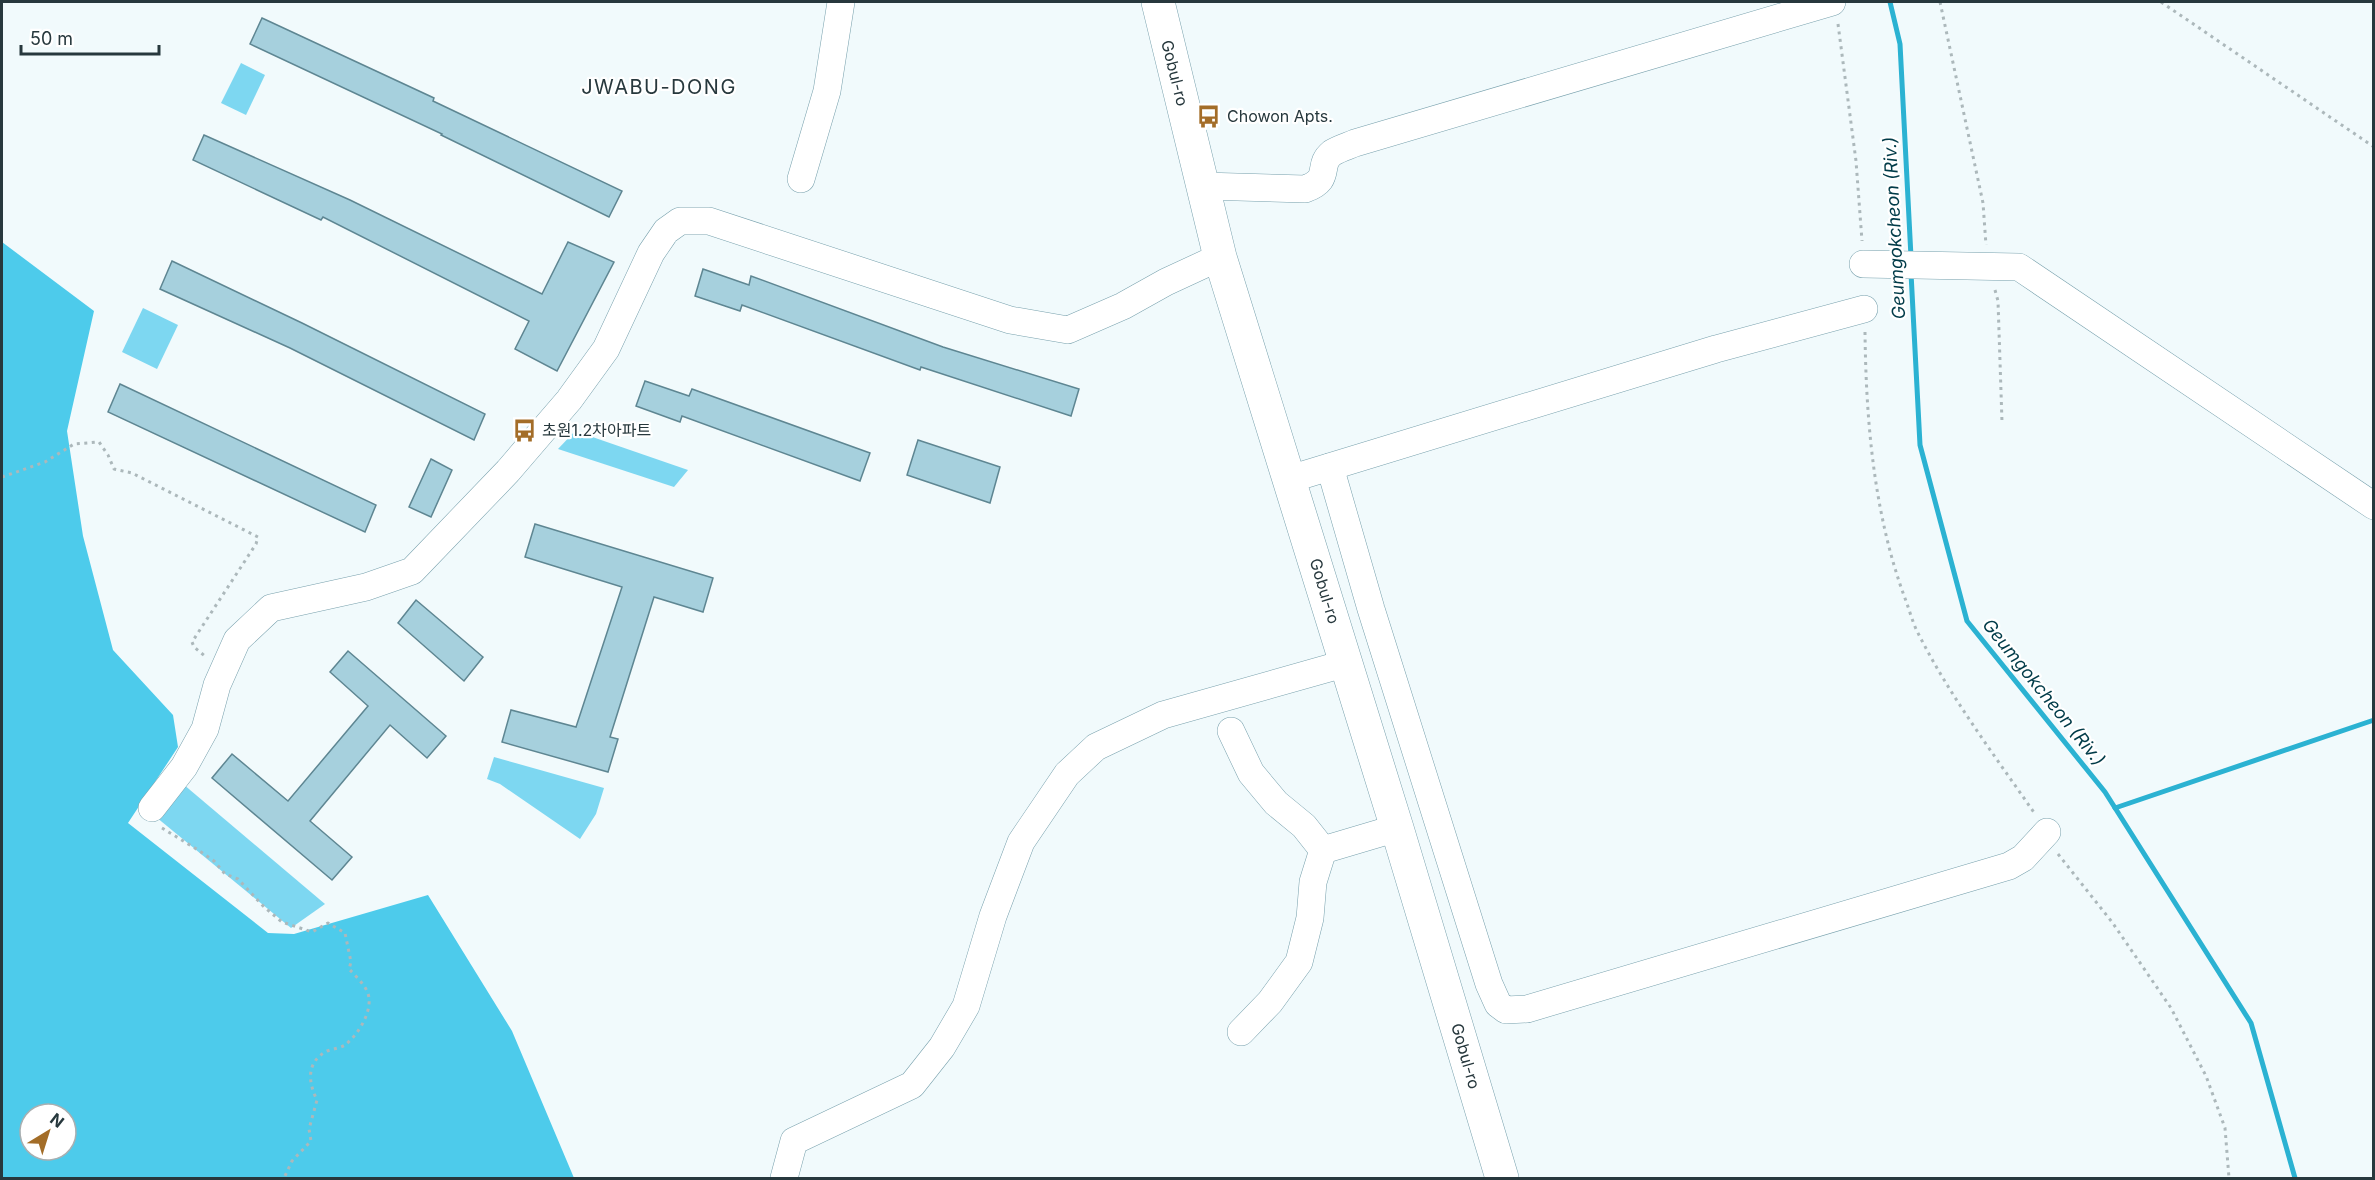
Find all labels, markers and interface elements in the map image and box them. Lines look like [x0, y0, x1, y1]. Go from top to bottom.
scale bar [21, 18, 159, 56]
text: 50 m [30, 28, 73, 49]
street label: Gobul-ro [1157, 38, 1193, 108]
district label: JWABU-DONG [581, 75, 737, 99]
bus stop icon: Chowon Apts. [1196, 103, 1222, 129]
place label: Chowon Apts. [1227, 106, 1333, 126]
water label: Geumgokcheon (Riv.) [1879, 136, 1909, 320]
bus stop icon: 초원1.2차아파트 [511, 417, 537, 443]
place label: 초원1.2차아파트 [542, 420, 651, 440]
street label: Gobul-ro [1306, 556, 1344, 626]
water label: Geumgokcheon (Riv.) [1978, 614, 2110, 770]
street label: Gobul-ro [1447, 1021, 1485, 1091]
north arrow [18, 1102, 78, 1162]
text: N [46, 1109, 68, 1132]

